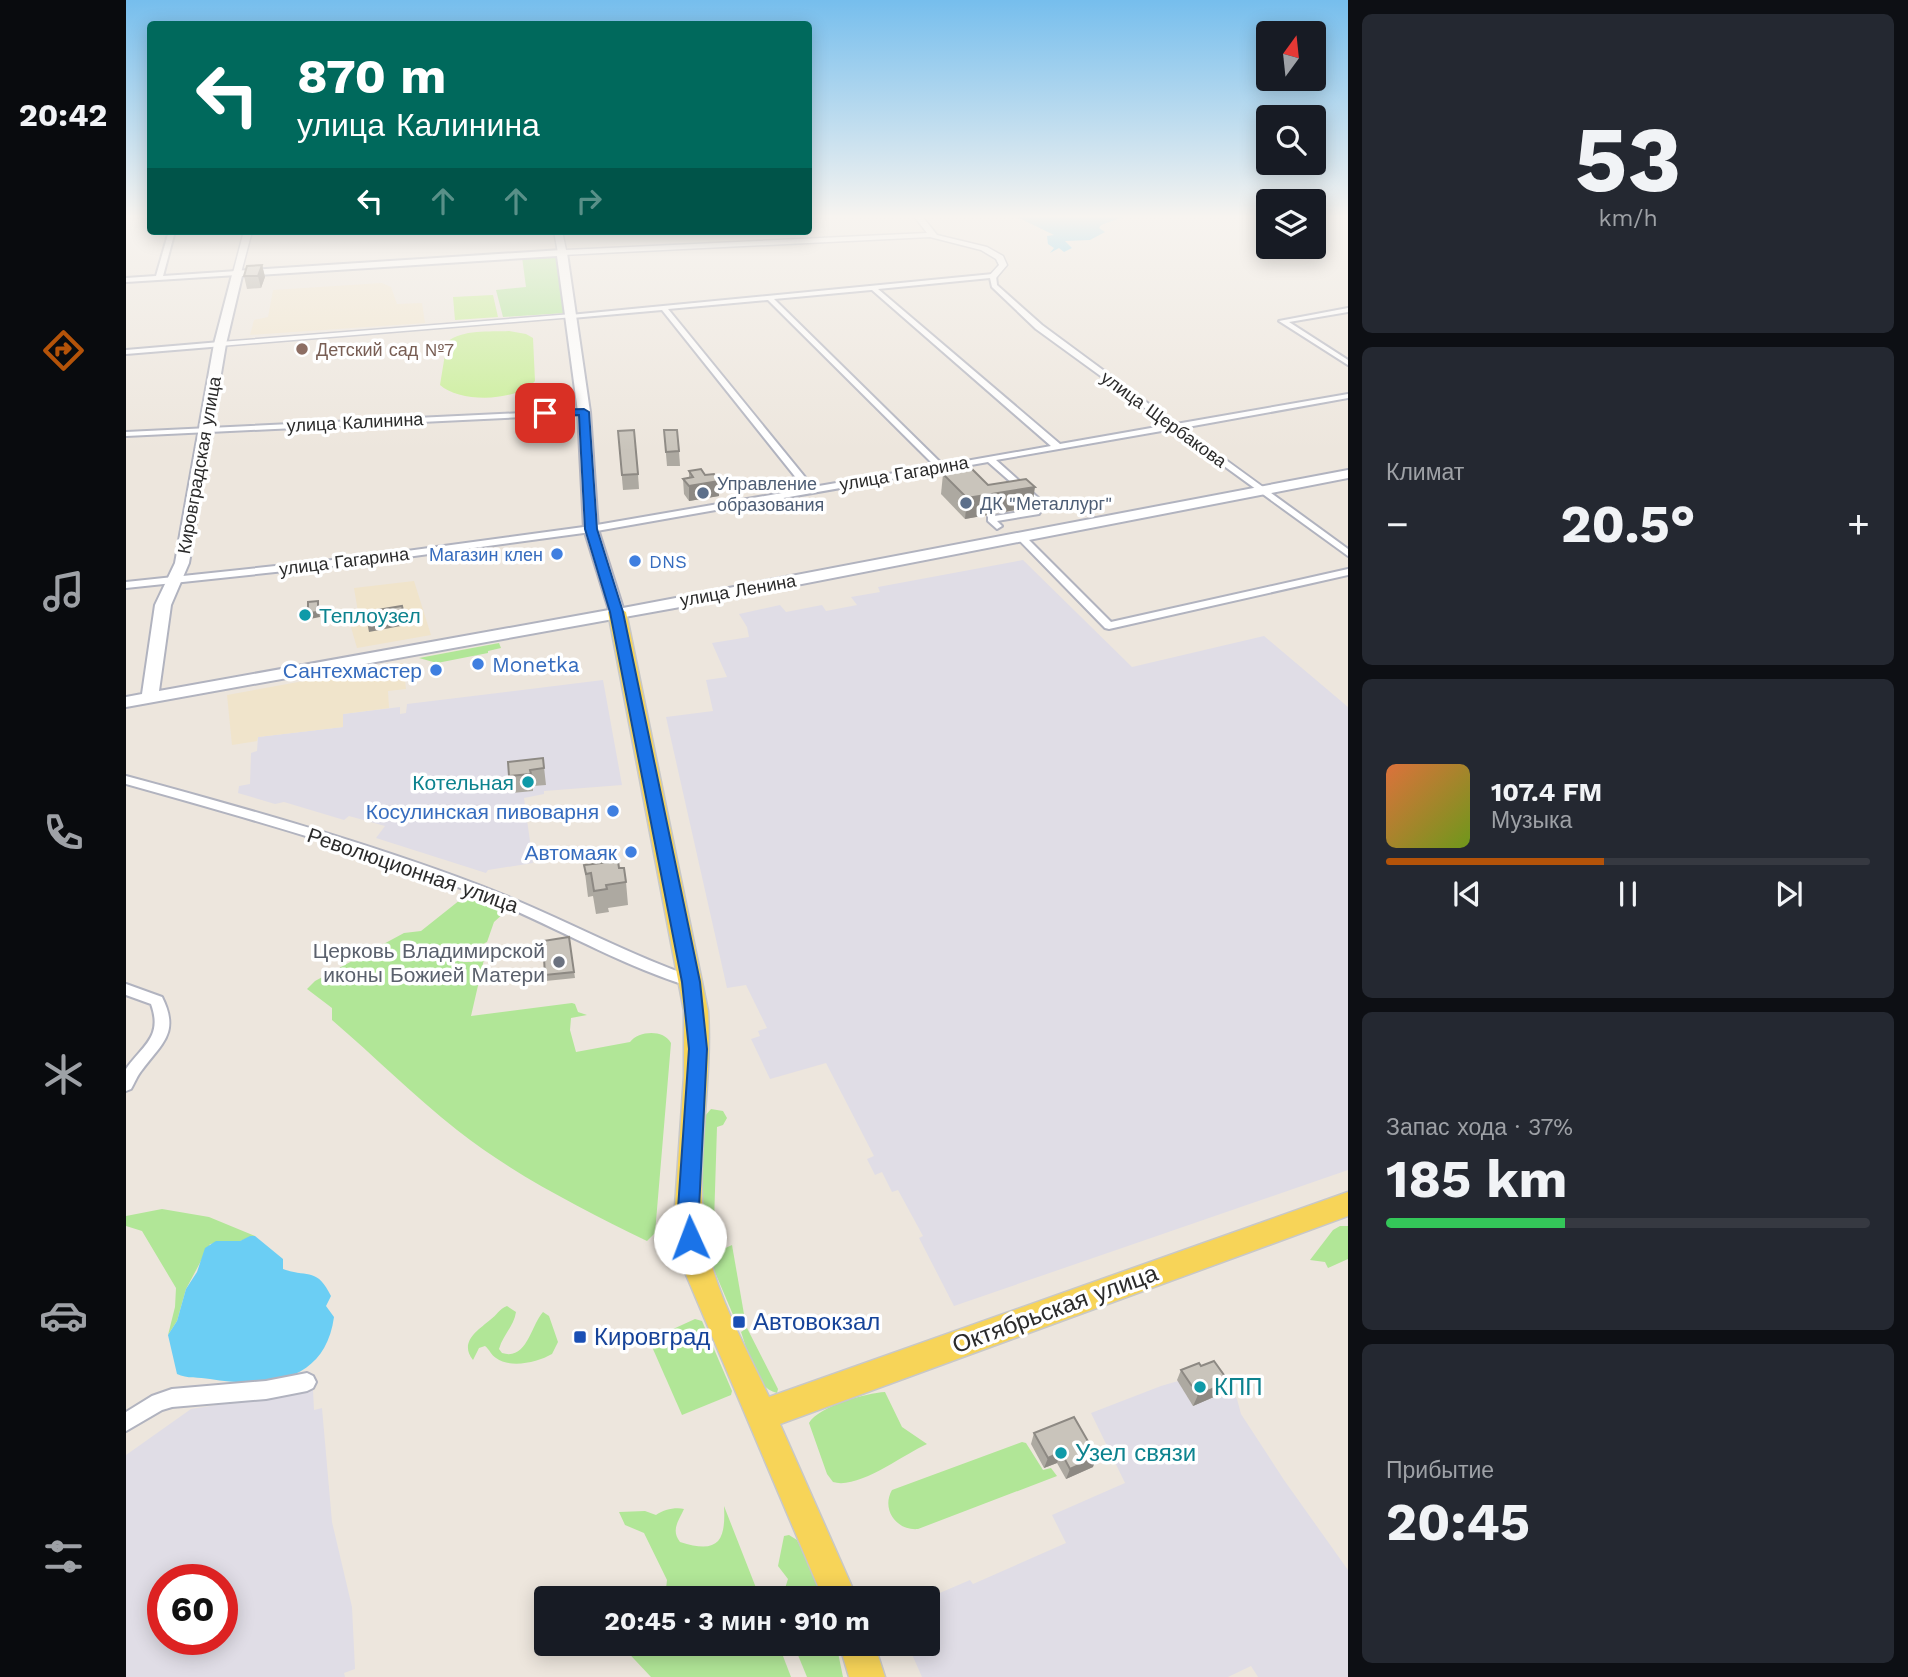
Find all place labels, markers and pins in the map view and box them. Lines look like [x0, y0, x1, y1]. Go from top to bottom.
place label: Детский сад №7 [316, 339, 454, 360]
marker: Детский сад №7 [294, 341, 310, 357]
pin [515, 383, 575, 443]
place label: Управление образования [717, 473, 824, 515]
marker: Управление образования [695, 485, 711, 501]
place label: ДК "Металлург" [980, 493, 1112, 514]
marker: ДК "Металлург" [958, 495, 974, 511]
place label: Магазин клен [429, 544, 543, 565]
marker: Магазин клен [549, 546, 565, 562]
place label: DNS [649, 551, 687, 572]
marker: DNS [627, 553, 643, 569]
place label: Теплоузел [319, 603, 421, 628]
marker: Теплоузел [297, 607, 313, 623]
place label: Monetka [492, 652, 580, 677]
marker: Monetka [470, 656, 486, 672]
place label: Сантехмастер [283, 658, 422, 683]
marker: Сантехмастер [428, 662, 444, 678]
place label: Котельная [412, 770, 514, 795]
marker: Котельная [520, 774, 536, 790]
place label: Косулинская пивоварня [366, 799, 599, 824]
marker: Косулинская пивоварня [605, 803, 621, 819]
place label: Автомаяк [525, 840, 618, 865]
marker: Автомаяк [623, 844, 639, 860]
place label: Церковь Владимирской иконы Божией Матери [313, 938, 545, 987]
marker: Церковь Владимирской иконы Божией Матери [551, 954, 567, 970]
place label: Автовокзал [753, 1308, 880, 1336]
marker: Автовокзал [731, 1314, 747, 1330]
place label: Кировград [594, 1323, 710, 1351]
marker: Кировград [572, 1329, 588, 1345]
place label: КПП [1214, 1373, 1262, 1401]
marker: КПП [1192, 1379, 1208, 1395]
place label: Узел связи [1075, 1439, 1196, 1467]
marker: Узел связи [1053, 1445, 1069, 1461]

